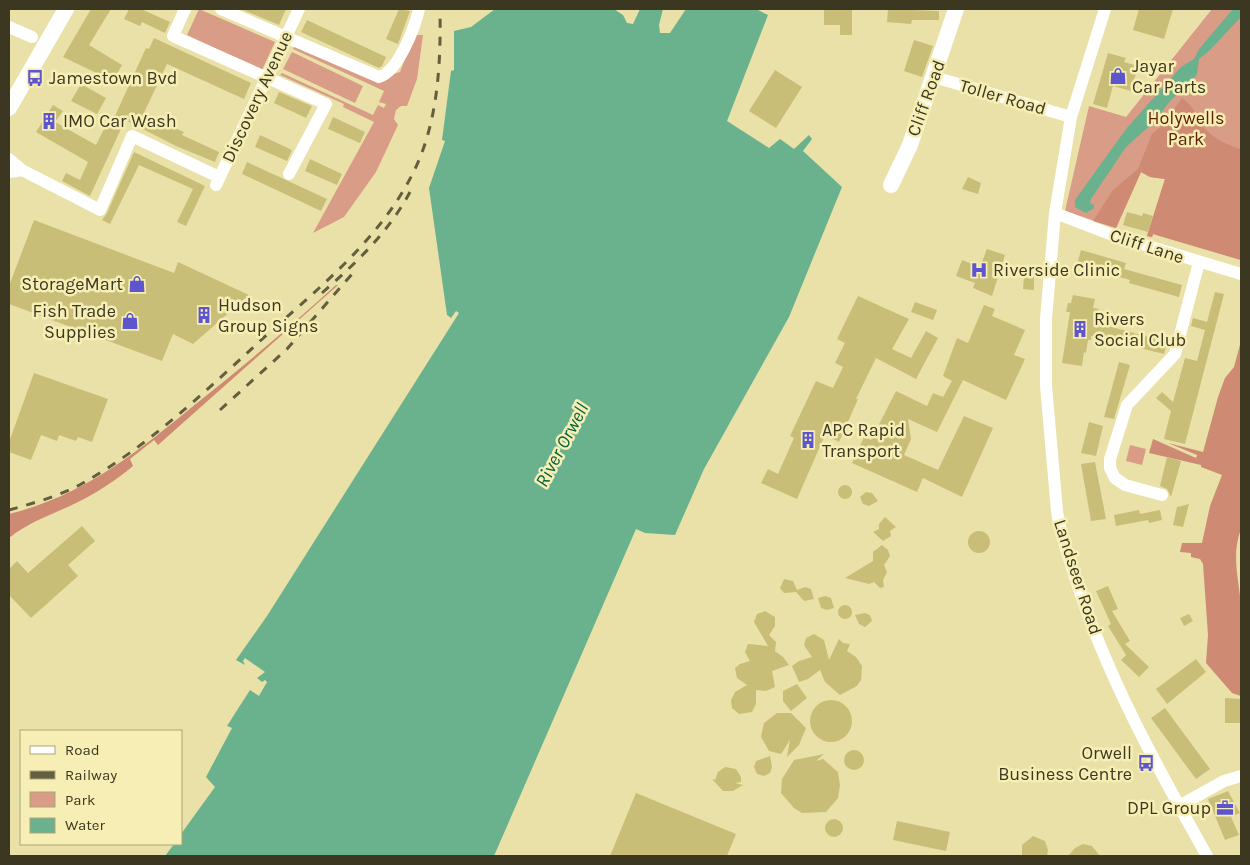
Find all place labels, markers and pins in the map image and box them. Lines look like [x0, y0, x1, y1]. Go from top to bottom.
place label: Jayar Car Parts [1132, 55, 1206, 98]
shop icon: Jayar Car Parts [1108, 66, 1128, 86]
place label: Jamestown Bvd [49, 67, 177, 89]
bus stop icon: Jamestown Bvd [25, 68, 45, 88]
place label: IMO Car Wash [63, 110, 177, 132]
building icon: IMO Car Wash [39, 111, 59, 131]
place label: Riverside Clinic [993, 259, 1120, 281]
hospital icon: Riverside Clinic [969, 260, 989, 280]
place label: StorageMart [21, 273, 123, 295]
shop icon: StorageMart [127, 274, 147, 294]
place label: Hudson Group Signs [218, 294, 318, 337]
place label: Fish Trade Supplies [33, 300, 116, 343]
building icon: Hudson Group Signs [194, 305, 214, 325]
place label: Rivers Social Club [1094, 308, 1186, 351]
shop icon: Fish Trade Supplies [120, 311, 140, 331]
building icon: Rivers Social Club [1070, 319, 1090, 339]
place label: APC Rapid Transport [822, 419, 905, 462]
building icon: APC Rapid Transport [798, 430, 818, 450]
place label: Orwell Business Centre [998, 742, 1132, 785]
bus stop icon: Orwell Business Centre [1136, 753, 1156, 773]
place label: DPL Group [1127, 797, 1211, 819]
office icon: DPL Group [1215, 798, 1235, 818]

